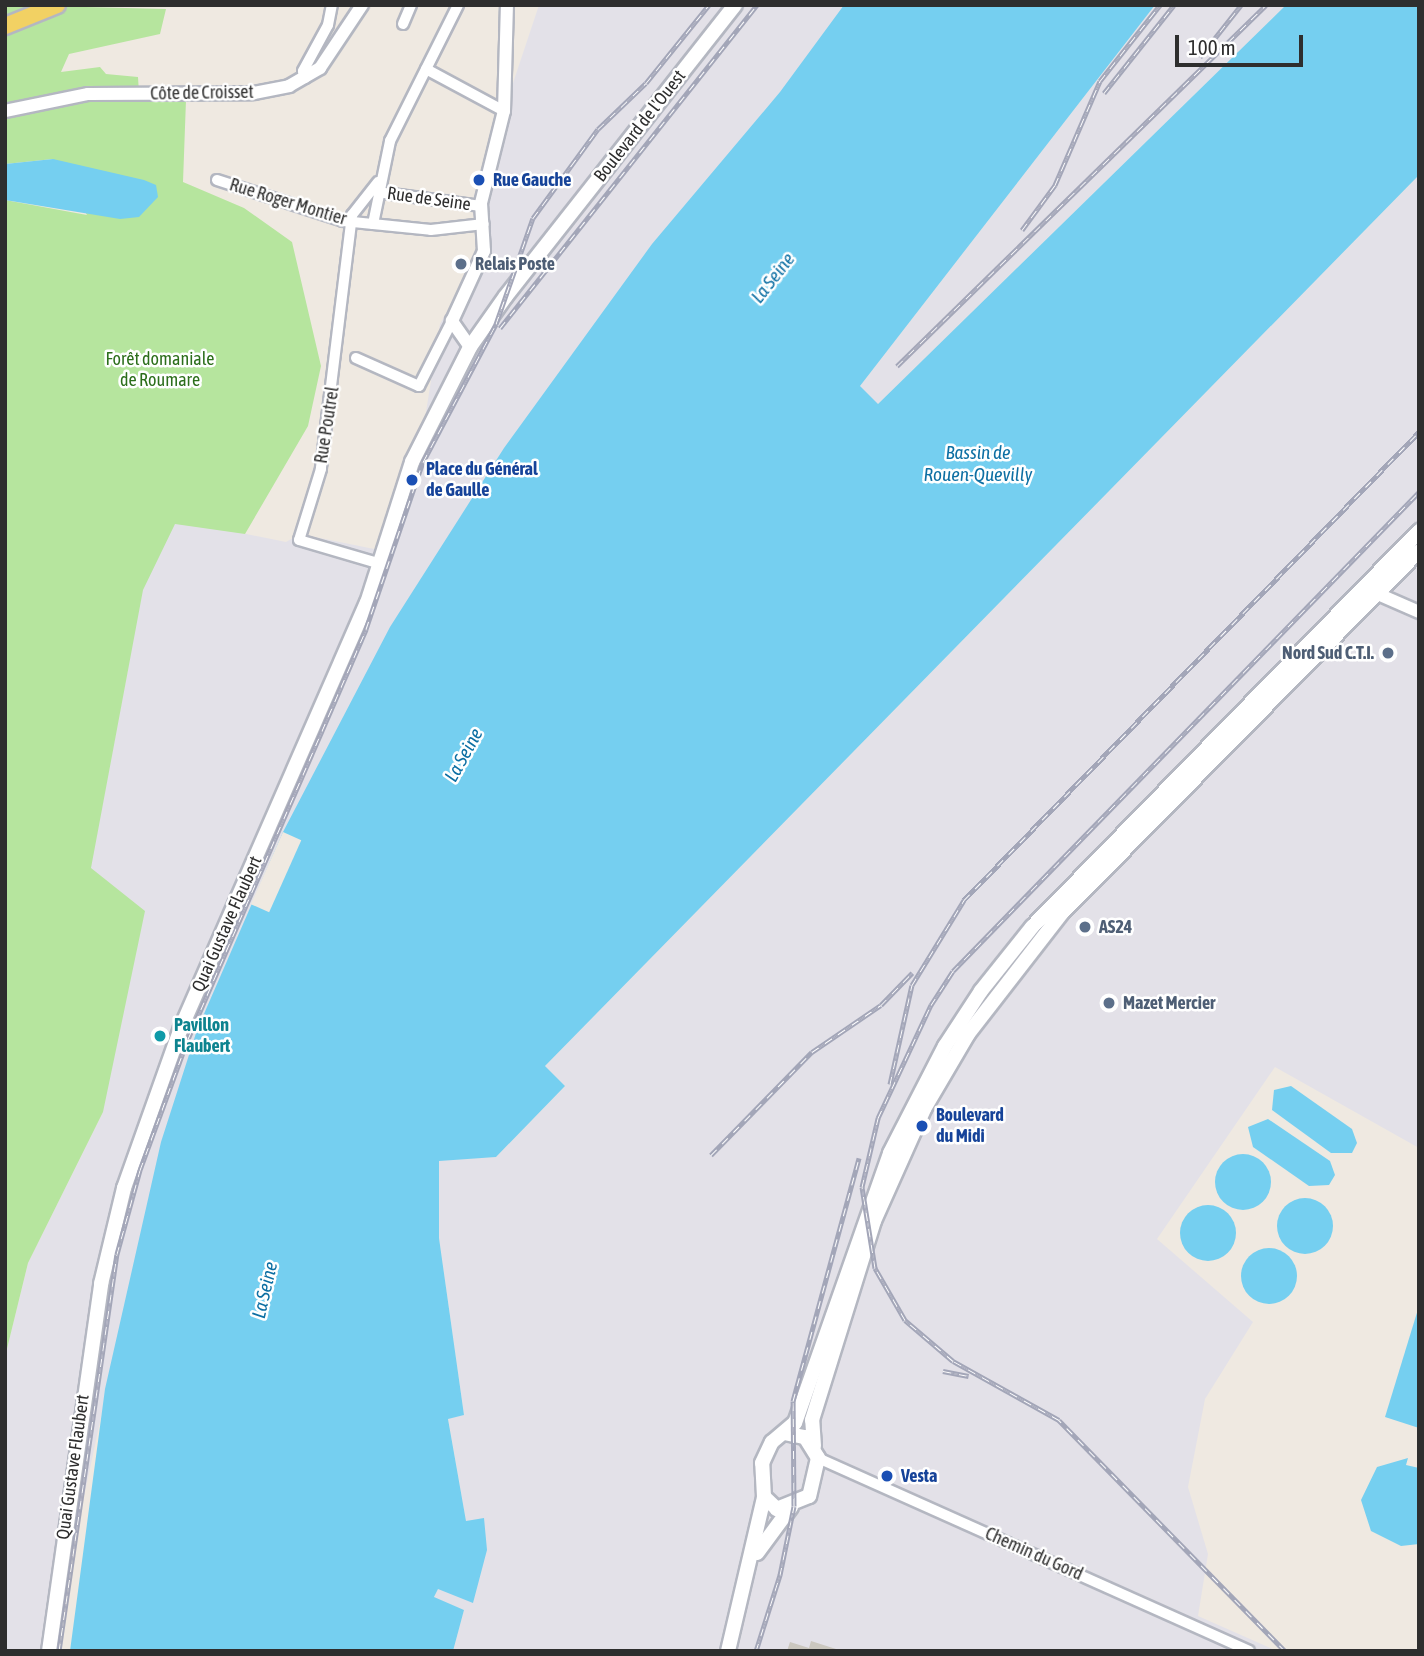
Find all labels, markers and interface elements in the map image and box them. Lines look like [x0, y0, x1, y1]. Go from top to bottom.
scale bar [1179, 21, 1307, 65]
text: 100 m [1188, 35, 1236, 59]
street label: Boulevard de l'Ouest [590, 66, 690, 186]
street label: Côte de Croisset [150, 81, 254, 105]
place label: Rue Gauche [493, 169, 571, 191]
marker: Rue Gauche [471, 172, 487, 188]
street label: Rue Roger Montier [227, 174, 349, 230]
street label: Rue de Seine [386, 182, 472, 216]
water label: La Seine [746, 248, 800, 308]
place label: Relais Poste [475, 253, 555, 275]
marker: Relais Poste [453, 256, 469, 272]
park label: Forêt domaniale de Roumare [106, 349, 214, 392]
street label: Rue Poutrel [310, 385, 344, 465]
water label: Bassin de Rouen-Quevilly [924, 442, 1032, 486]
place label: Place du Général de Gaulle [426, 459, 538, 502]
marker: Place du Général de Gaulle [404, 472, 420, 488]
place label: Nord Sud C.T.I. [1282, 642, 1374, 664]
marker: Nord Sud C.T.I. [1380, 645, 1396, 661]
water label: La Seine [440, 724, 488, 786]
street label: Quai Gustave Flaubert [187, 853, 267, 995]
place label: AS24 [1099, 916, 1132, 938]
marker: AS24 [1077, 919, 1093, 935]
place label: Mazet Mercier [1123, 992, 1215, 1014]
marker: Mazet Mercier [1101, 995, 1117, 1011]
place label: Pavillon Flaubert [174, 1015, 230, 1058]
marker: Pavillon Flaubert [152, 1028, 168, 1044]
place label: Boulevard du Midi [936, 1105, 1004, 1148]
marker: Boulevard du Midi [914, 1118, 930, 1134]
water label: La Seine [247, 1259, 283, 1321]
street label: Quai Gustave Flaubert [52, 1393, 94, 1541]
place label: Vesta [901, 1465, 937, 1487]
marker: Vesta [879, 1468, 895, 1484]
street label: Chemin du Gord [982, 1523, 1086, 1585]

